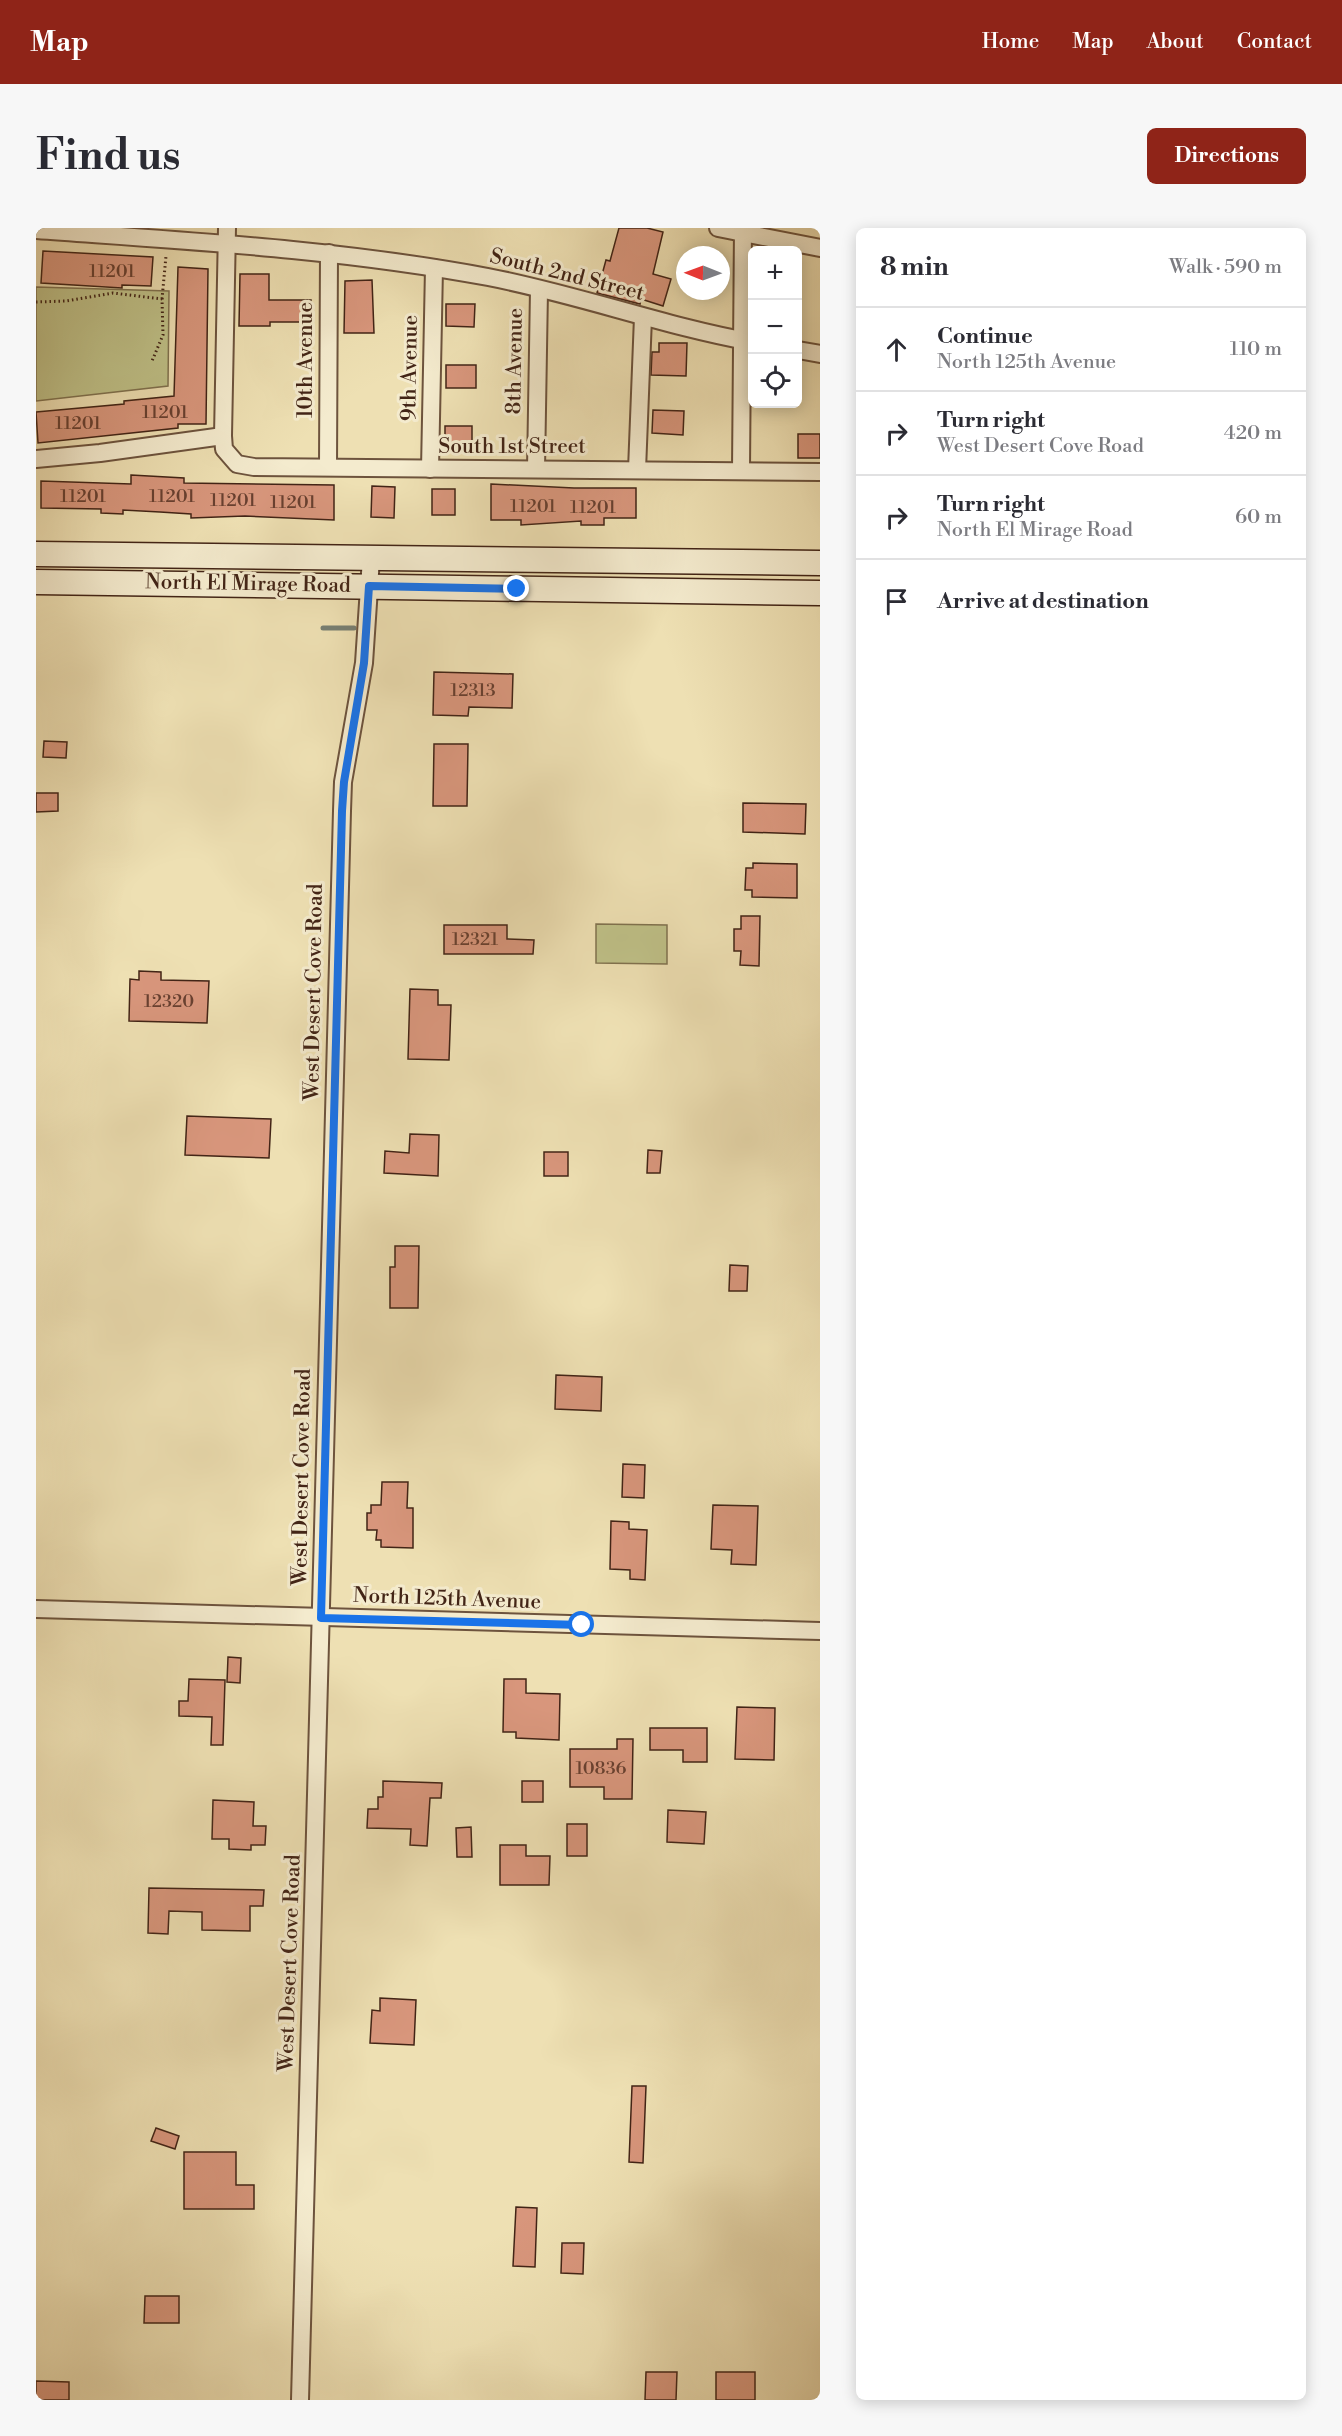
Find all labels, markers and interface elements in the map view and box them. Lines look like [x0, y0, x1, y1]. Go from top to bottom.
text: Map [30, 25, 89, 60]
text: Home [982, 29, 1039, 55]
text: Map [1072, 29, 1114, 55]
text: About [1147, 29, 1204, 55]
text: Contact [1237, 29, 1312, 55]
button: Directions [1147, 128, 1306, 184]
text: Find us [36, 130, 180, 183]
street label: South 2nd Street [487, 243, 647, 307]
north arrow [676, 246, 730, 300]
map controls [748, 246, 802, 408]
button: + [748, 246, 802, 300]
text: 8 min [880, 251, 949, 283]
text: Walk · 590 m [1169, 255, 1282, 280]
house number: 11201 [89, 260, 135, 283]
button: − [748, 300, 802, 354]
street label: 10th Avenue [293, 302, 319, 418]
street label: 8th Avenue [501, 307, 529, 415]
street label: 9th Avenue [396, 315, 424, 421]
text: Continue [937, 323, 1033, 350]
icon: ahead [880, 333, 913, 366]
text: 110 m [1230, 337, 1282, 362]
text: North 125th Avenue [937, 350, 1116, 375]
button: locate [748, 354, 802, 408]
house number: 11201 [142, 401, 188, 424]
text: Turn right [937, 407, 1045, 434]
house number: 11201 [55, 412, 101, 435]
icon: right [880, 417, 913, 450]
text: 420 m [1224, 421, 1282, 446]
street label: South 1st Street [438, 434, 586, 460]
text: West Desert Cove Road [937, 434, 1144, 459]
house number: 11201 [60, 485, 106, 508]
house number: 11201 [149, 485, 195, 508]
house number: 11201 [210, 489, 256, 512]
house number: 11201 [270, 491, 316, 514]
text: Turn right [937, 491, 1045, 518]
house number: 11201 [510, 495, 556, 518]
house number: 11201 [570, 496, 616, 519]
icon: right [880, 501, 913, 534]
text: 60 m [1235, 505, 1282, 530]
text: North El Mirage Road [937, 518, 1133, 543]
street label: North El Mirage Road [145, 569, 351, 599]
route end [503, 575, 529, 601]
icon: arrive [880, 585, 913, 618]
text: Arrive at destination [937, 588, 1149, 615]
house number: 12313 [450, 679, 496, 702]
street label: West Desert Cove Road [299, 883, 329, 1102]
house number: 12321 [452, 928, 499, 951]
house number: 12320 [144, 990, 194, 1013]
street label: West Desert Cove Road [287, 1368, 317, 1587]
street label: North 125th Avenue [353, 1583, 541, 1615]
route start [568, 1611, 594, 1637]
house number: 10836 [576, 1757, 627, 1780]
street label: West Desert Cove Road [273, 1854, 307, 2073]

